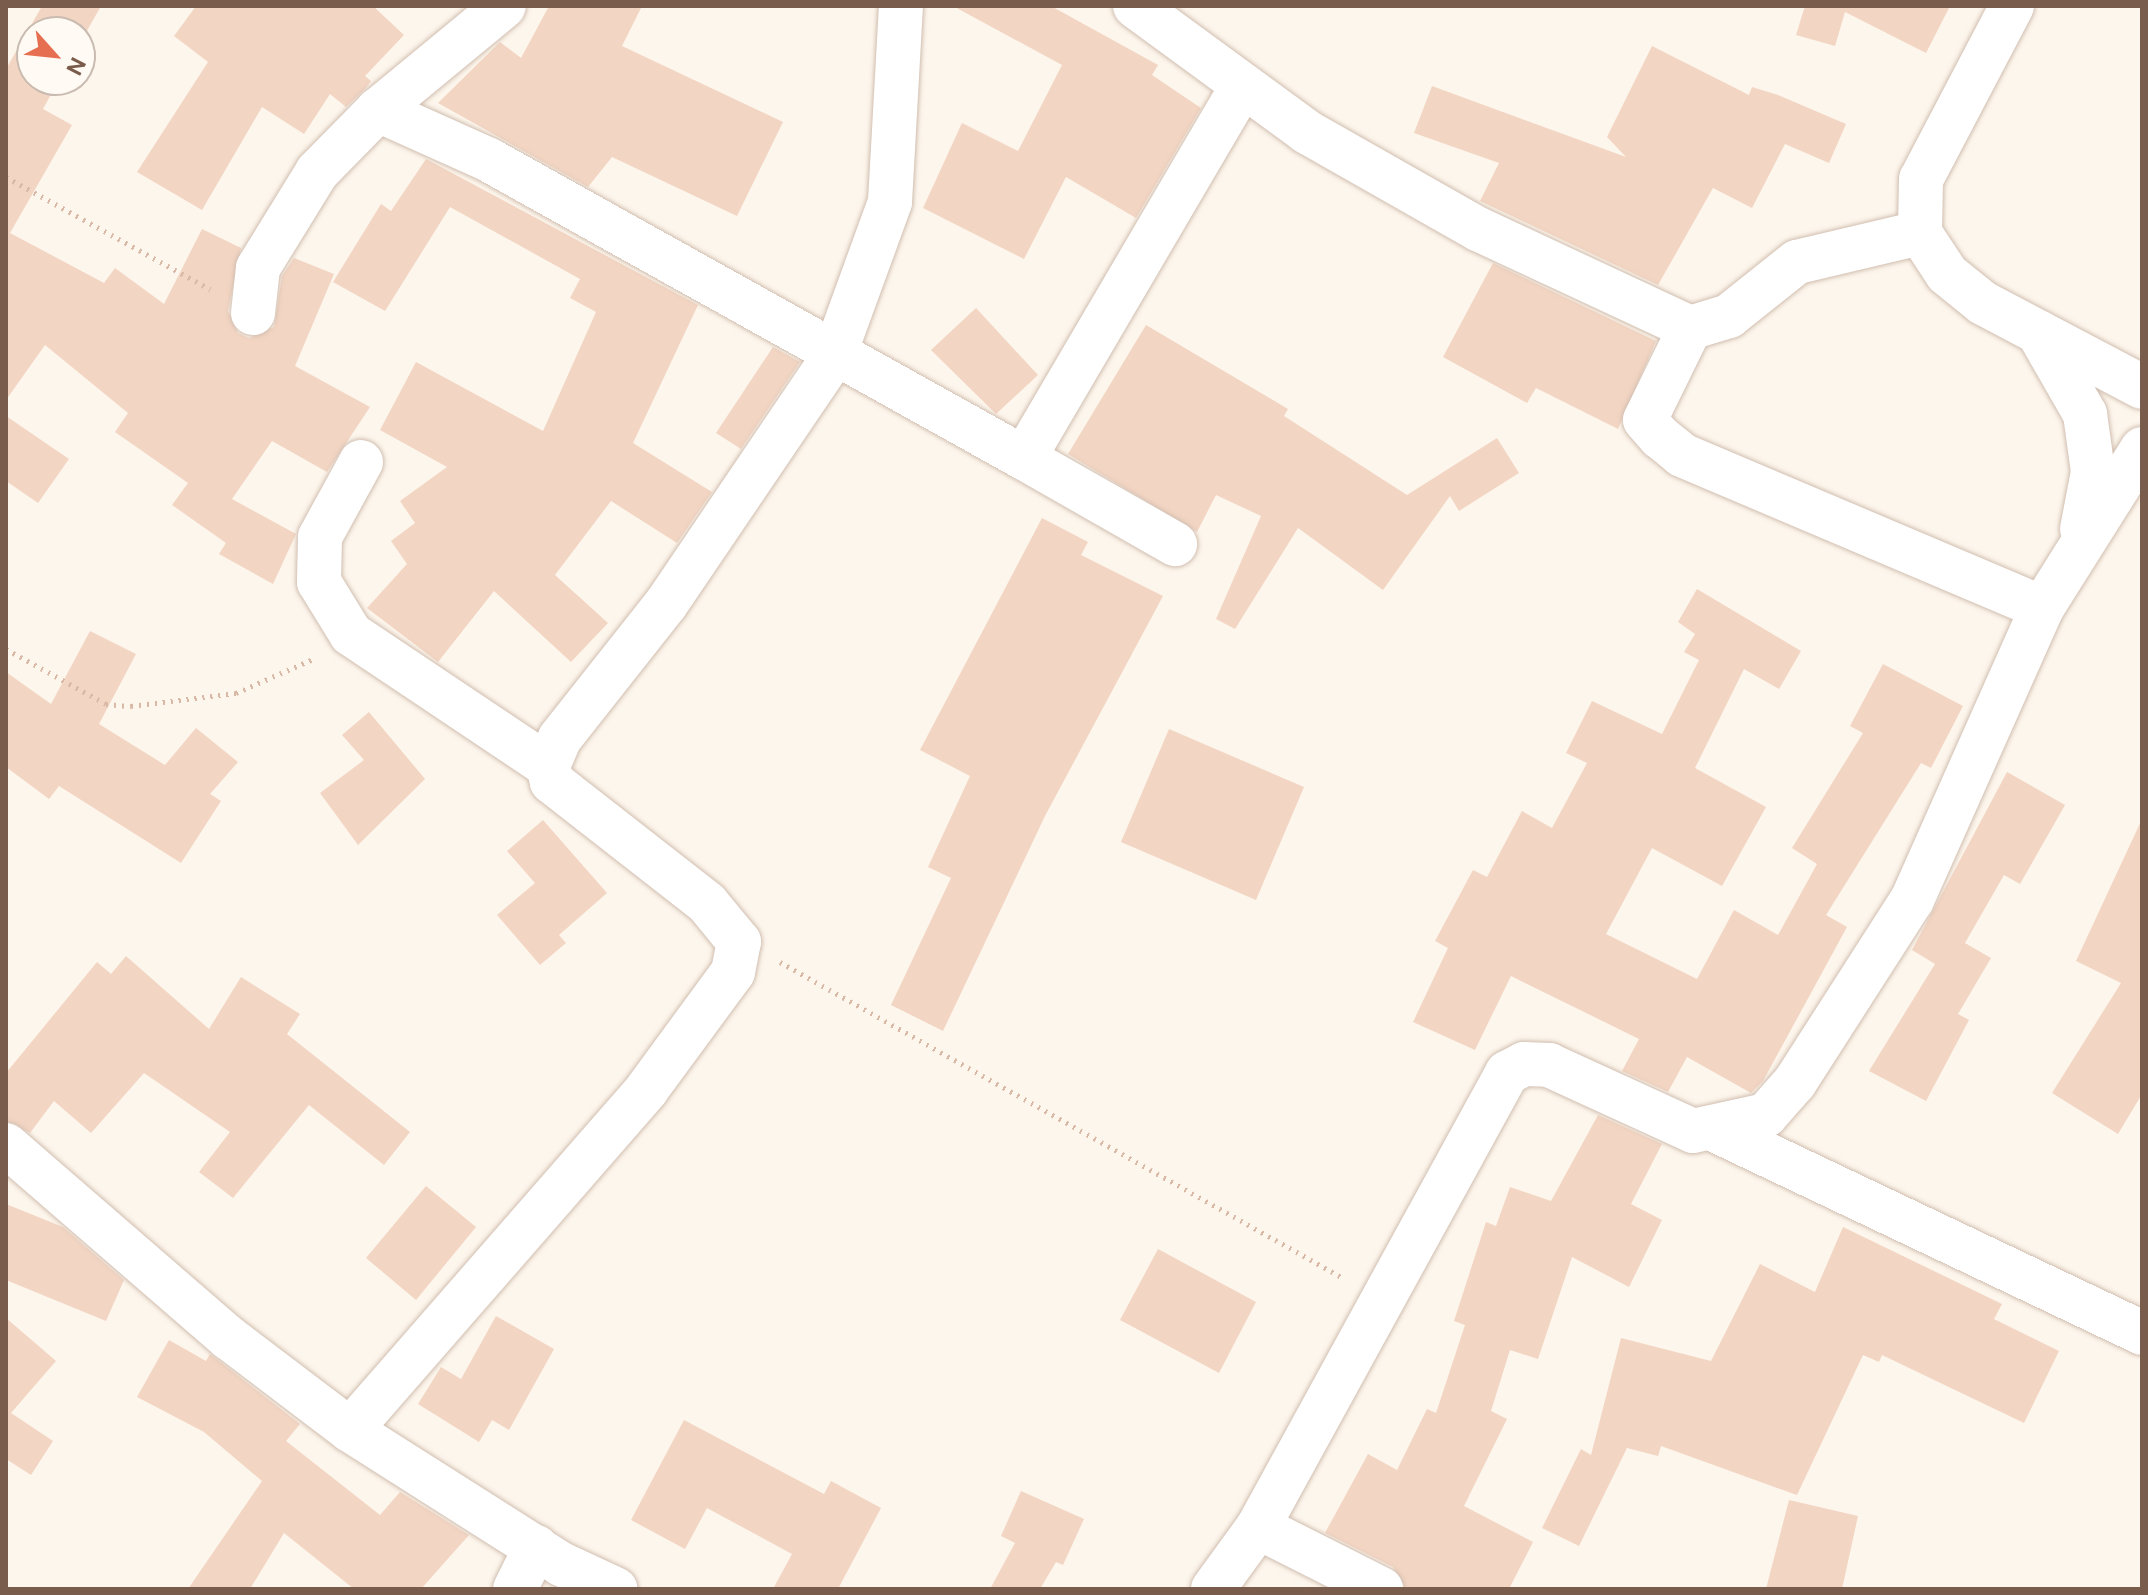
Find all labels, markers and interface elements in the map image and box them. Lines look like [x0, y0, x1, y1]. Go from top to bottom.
north arrow [16, 16, 96, 96]
text: N [59, 52, 93, 80]

